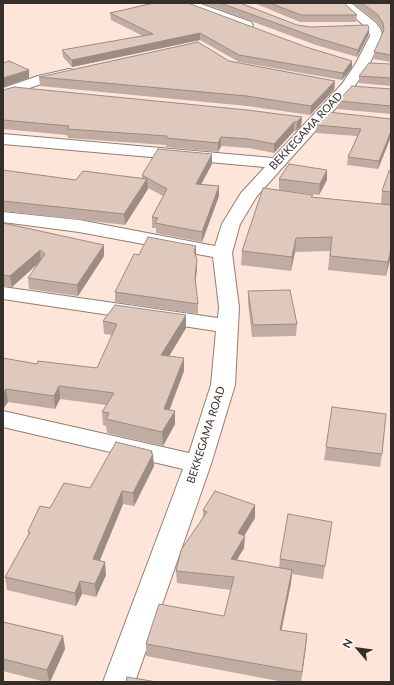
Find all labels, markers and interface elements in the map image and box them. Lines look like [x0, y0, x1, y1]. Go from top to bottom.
street label: BEKKEGAMA ROAD [267, 89, 345, 173]
street label: BEKKEGAMA ROAD [184, 385, 228, 485]
north arrow [338, 629, 378, 669]
text: N [339, 636, 355, 650]

